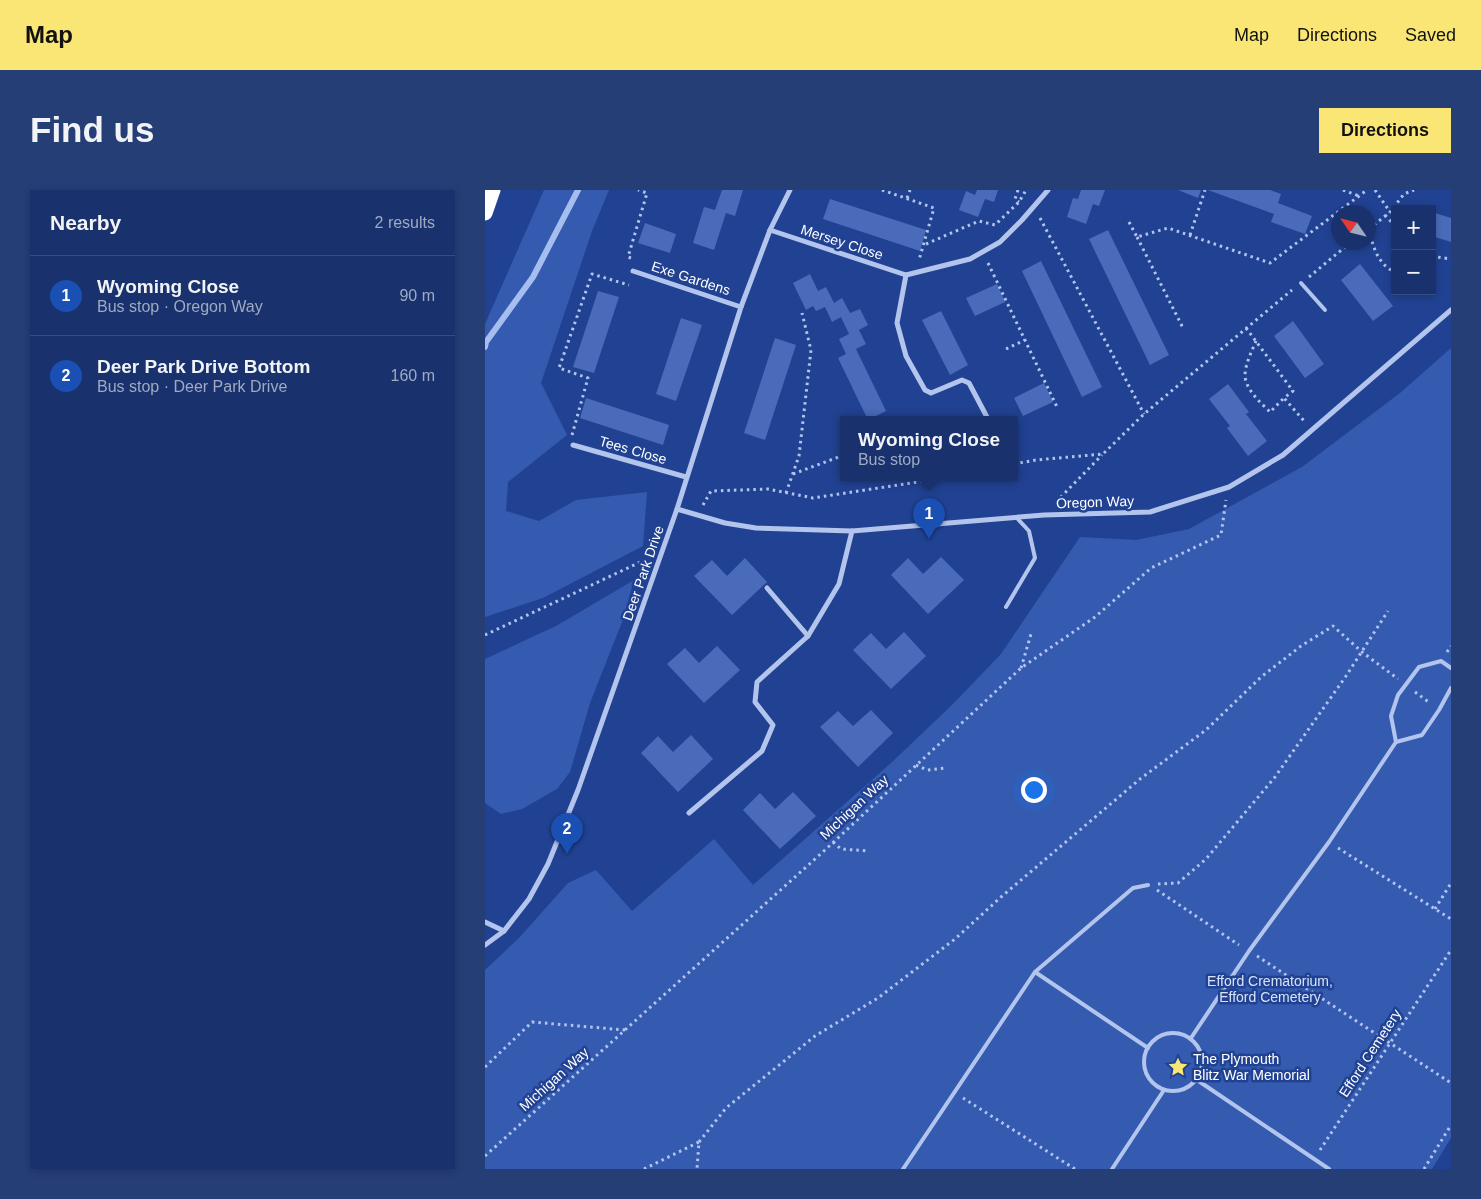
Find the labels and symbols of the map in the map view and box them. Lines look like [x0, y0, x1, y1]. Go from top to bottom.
north arrow [1331, 205, 1376, 250]
street label: Mersey Close [799, 221, 885, 263]
street label: Exe Gardens [650, 258, 732, 298]
street label: Tees Close [598, 433, 669, 467]
street label: Oregon Way [1056, 493, 1134, 511]
pin: 1 [913, 498, 945, 539]
street label: Deer Park Drive [619, 523, 667, 623]
street label: Michigan Way [817, 771, 891, 843]
your location [1021, 777, 1047, 803]
pin: 2 [551, 813, 583, 854]
park label: Efford Crematorium, Efford Cemetery [1207, 973, 1333, 1005]
street label: Efford Cemetery [1336, 1006, 1404, 1100]
street label: Michigan Way [516, 1044, 592, 1114]
place label: The Plymouth Blitz War Memorial [1193, 1051, 1310, 1083]
place icon: The Plymouth Blitz War Memorial [1167, 1056, 1189, 1078]

